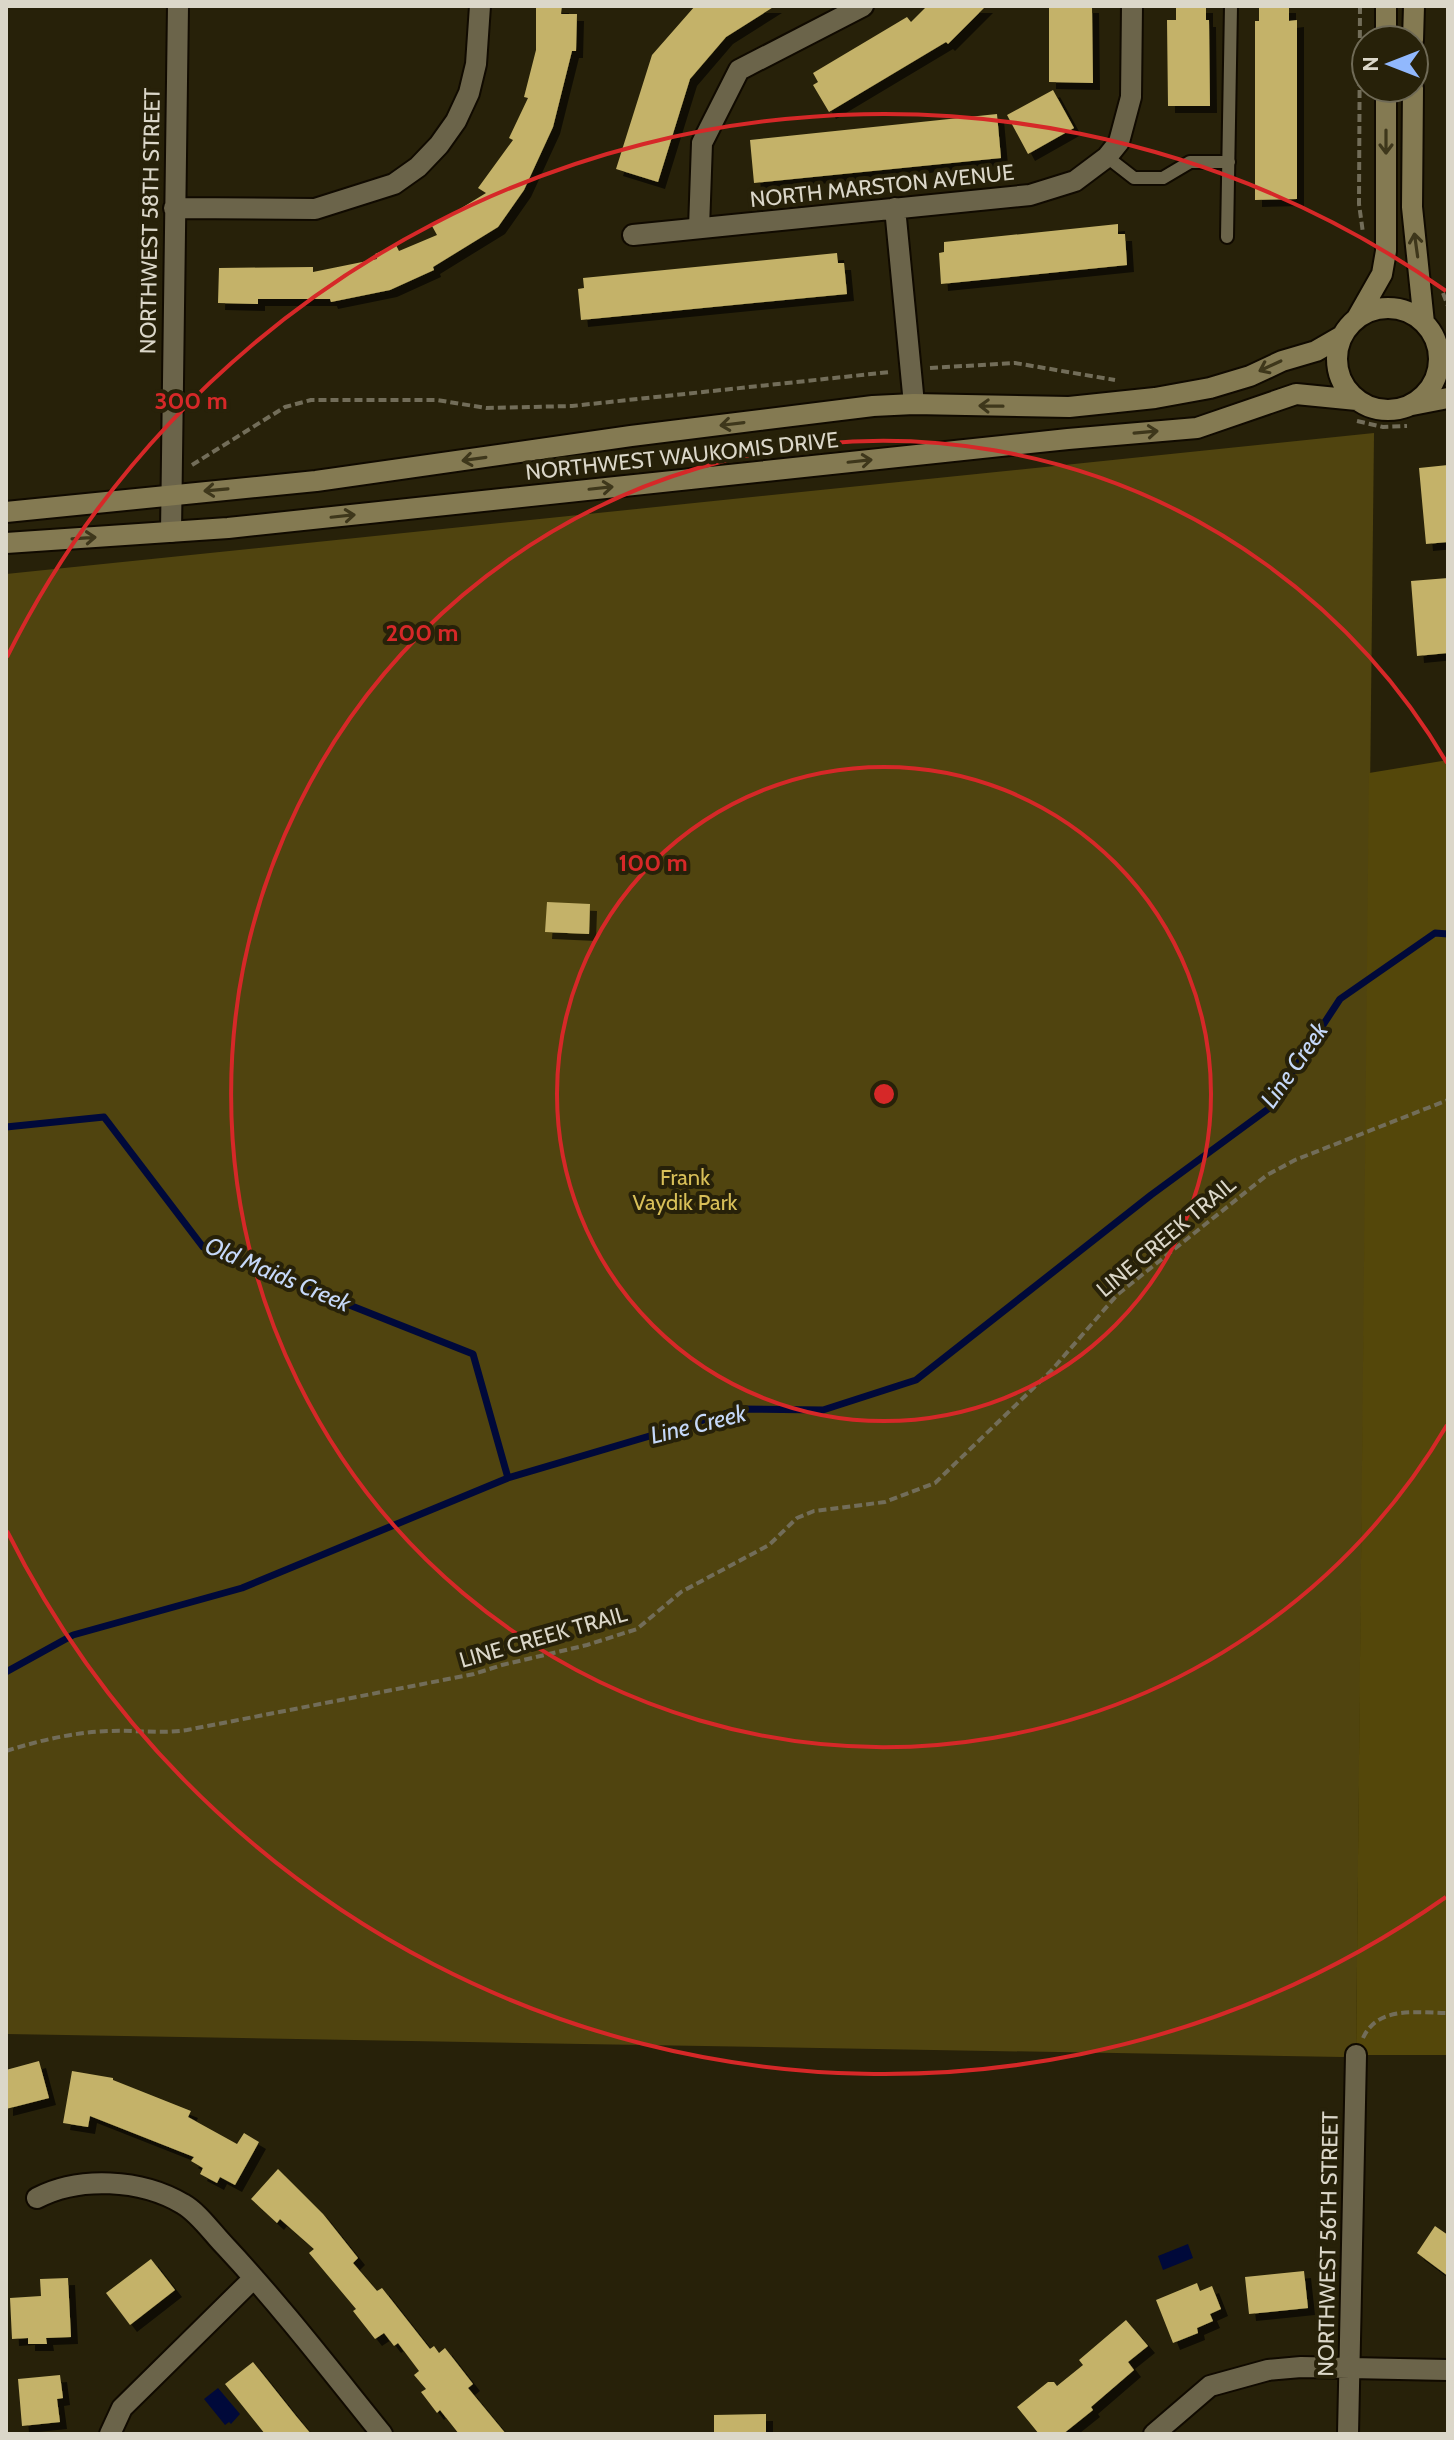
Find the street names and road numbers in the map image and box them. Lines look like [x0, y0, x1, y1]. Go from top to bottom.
street label: NORTHWEST 58TH STREET [134, 87, 166, 354]
street label: NORTH MARSTON AVENUE [749, 159, 1015, 213]
street label: NORTHWEST WAUKOMIS DRIVE [524, 426, 840, 486]
street label: LINE CREEK TRAIL [1091, 1171, 1241, 1303]
street label: LINE CREEK TRAIL [456, 1600, 630, 1674]
street label: NORTHWEST 56TH STREET [1312, 2111, 1344, 2377]

